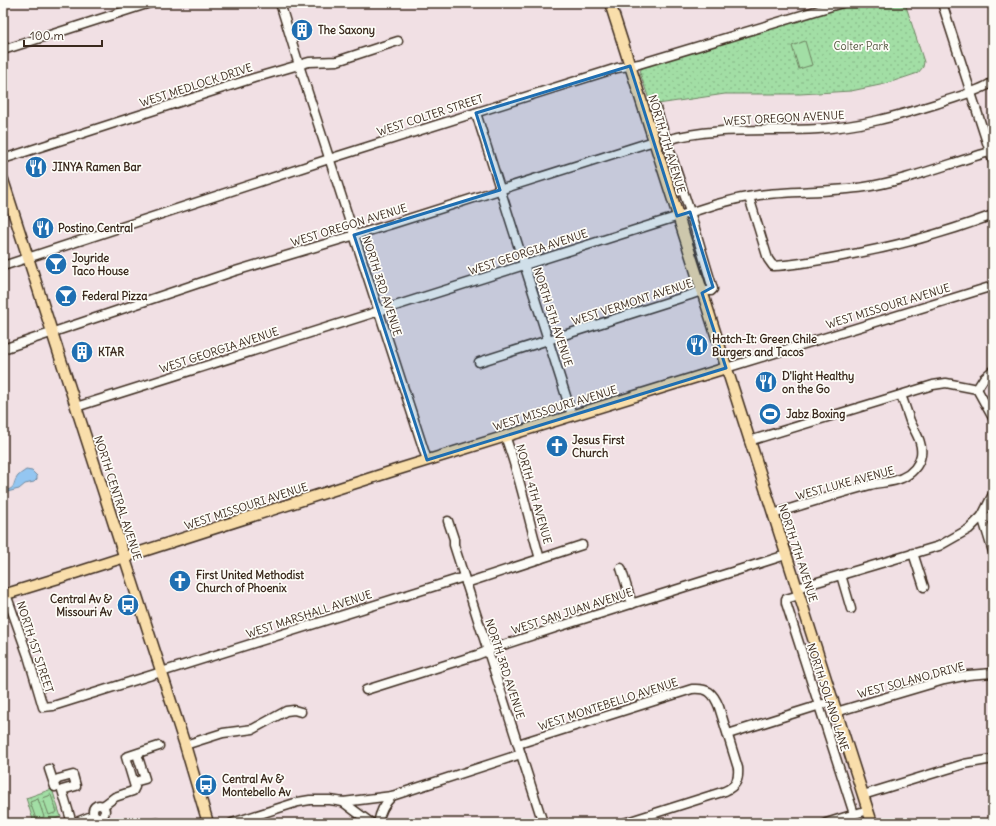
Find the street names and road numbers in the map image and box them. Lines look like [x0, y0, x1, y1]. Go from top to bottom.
street label: WEST MEDLOCK DRIVE [138, 60, 254, 110]
street label: WEST COLTER STREET [375, 91, 485, 139]
street label: NORTH 7TH AVENUE [645, 93, 689, 195]
street label: WEST OREGON AVENUE [723, 108, 845, 128]
street label: WEST OREGON AVENUE [289, 201, 409, 249]
street label: WEST GEORGIA AVENUE [467, 226, 589, 278]
street label: NORTH 3RD AVENUE [359, 234, 405, 338]
street label: NORTH 5TH AVENUE [530, 266, 576, 368]
street label: WEST VERMONT AVENUE [570, 276, 694, 328]
street label: WEST MISSOURI AVENUE [824, 280, 952, 332]
street label: WEST GEORGIA AVENUE [158, 324, 280, 376]
street label: WEST MISSOURI AVENUE [491, 382, 619, 434]
street label: NORTH CENTRAL AVENUE [91, 434, 145, 562]
street label: NORTH 4TH AVENUE [513, 442, 555, 546]
street label: WEST LUKE AVENUE [794, 463, 896, 503]
street label: WEST MISSOURI AVENUE [183, 479, 309, 533]
street label: NORTH 7TH AVENUE [776, 502, 820, 604]
street label: WEST SAN JUAN AVENUE [510, 585, 634, 637]
street label: WEST MARSHALL AVENUE [244, 587, 374, 641]
street label: NORTH 1ST STREET [14, 599, 56, 695]
street label: NORTH 3RD AVENUE [482, 617, 528, 721]
street label: NORTH SOLANO LANE [804, 641, 852, 753]
street label: WEST SOLANO DRIVE [856, 659, 966, 701]
street label: WEST MONTEBELLO AVENUE [536, 675, 680, 733]

